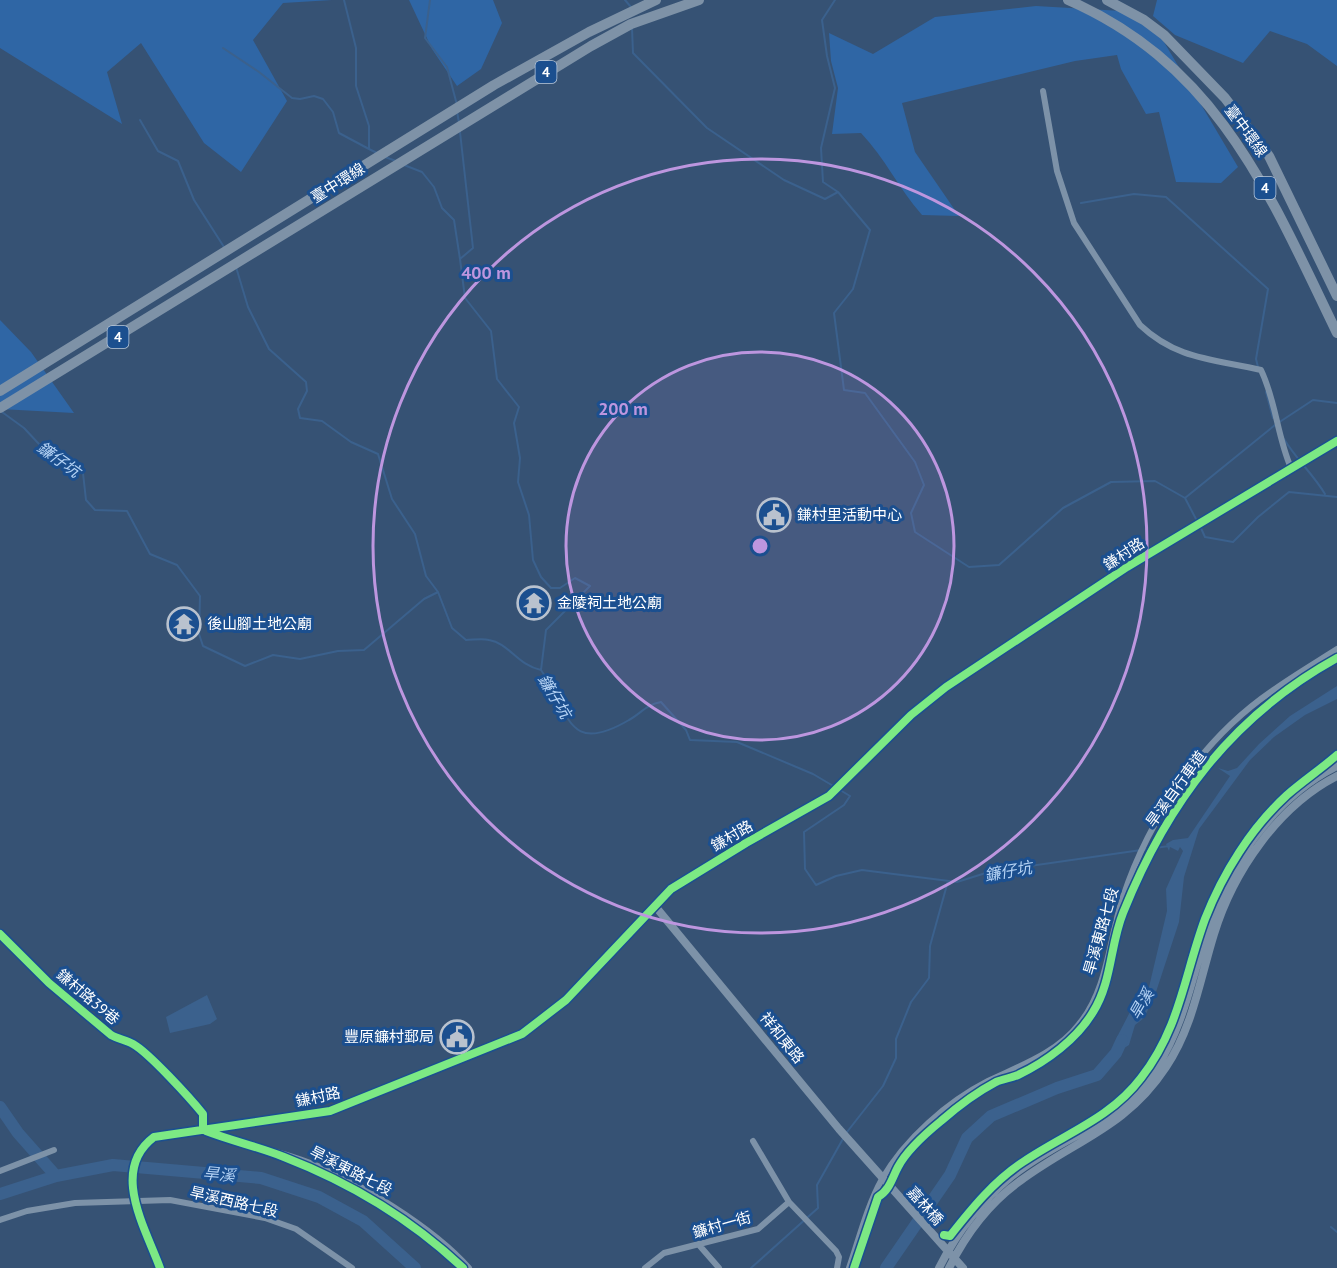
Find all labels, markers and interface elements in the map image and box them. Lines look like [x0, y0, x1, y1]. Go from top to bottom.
road number: 4 [536, 61, 556, 83]
street label: 臺中環線 [1221, 101, 1272, 161]
street label: 臺中環線 [307, 159, 368, 207]
road number: 4 [1254, 177, 1276, 199]
text: 400 m [461, 261, 511, 284]
road number: 4 [108, 326, 128, 348]
text: 200 m [598, 397, 648, 420]
water label: 鐮仔坑 [34, 437, 86, 482]
public building icon: 鎌村里活動中心 [756, 497, 792, 533]
place label: 鎌村里活動中心 [797, 505, 902, 524]
street label: 鎌村路 [1100, 533, 1148, 574]
centre of rings [750, 536, 770, 556]
temple icon: 金陵祠土地公廟 [516, 585, 552, 621]
place label: 金陵祠土地公廟 [557, 593, 662, 612]
temple icon: 後山腳土地公廟 [166, 606, 202, 642]
place label: 後山腳土地公廟 [207, 614, 312, 633]
water label: 鐮仔坑 [534, 670, 577, 723]
street label: 旱溪自行車道 [1141, 747, 1210, 831]
street label: 鎌村路 [708, 816, 756, 855]
water label: 鐮仔坑 [983, 857, 1035, 885]
street label: 旱溪東路七段 [1079, 885, 1122, 977]
street label: 鎌村路39巷 [53, 965, 124, 1028]
water label: 旱溪 [1124, 983, 1159, 1023]
street label: 祥和東路 [756, 1008, 809, 1067]
public building icon: 豐原鐮村郵局 [439, 1019, 475, 1055]
place label: 豐原鐮村郵局 [344, 1027, 434, 1046]
street label: 鎌村路 [294, 1083, 342, 1110]
street label: 旱溪東路七段 [307, 1142, 396, 1199]
water label: 旱溪 [202, 1163, 238, 1186]
street label: 旱溪西路七段 [188, 1182, 280, 1221]
street label: 嘉林橋 [903, 1183, 947, 1229]
street label: 鐮村一街 [690, 1207, 753, 1242]

